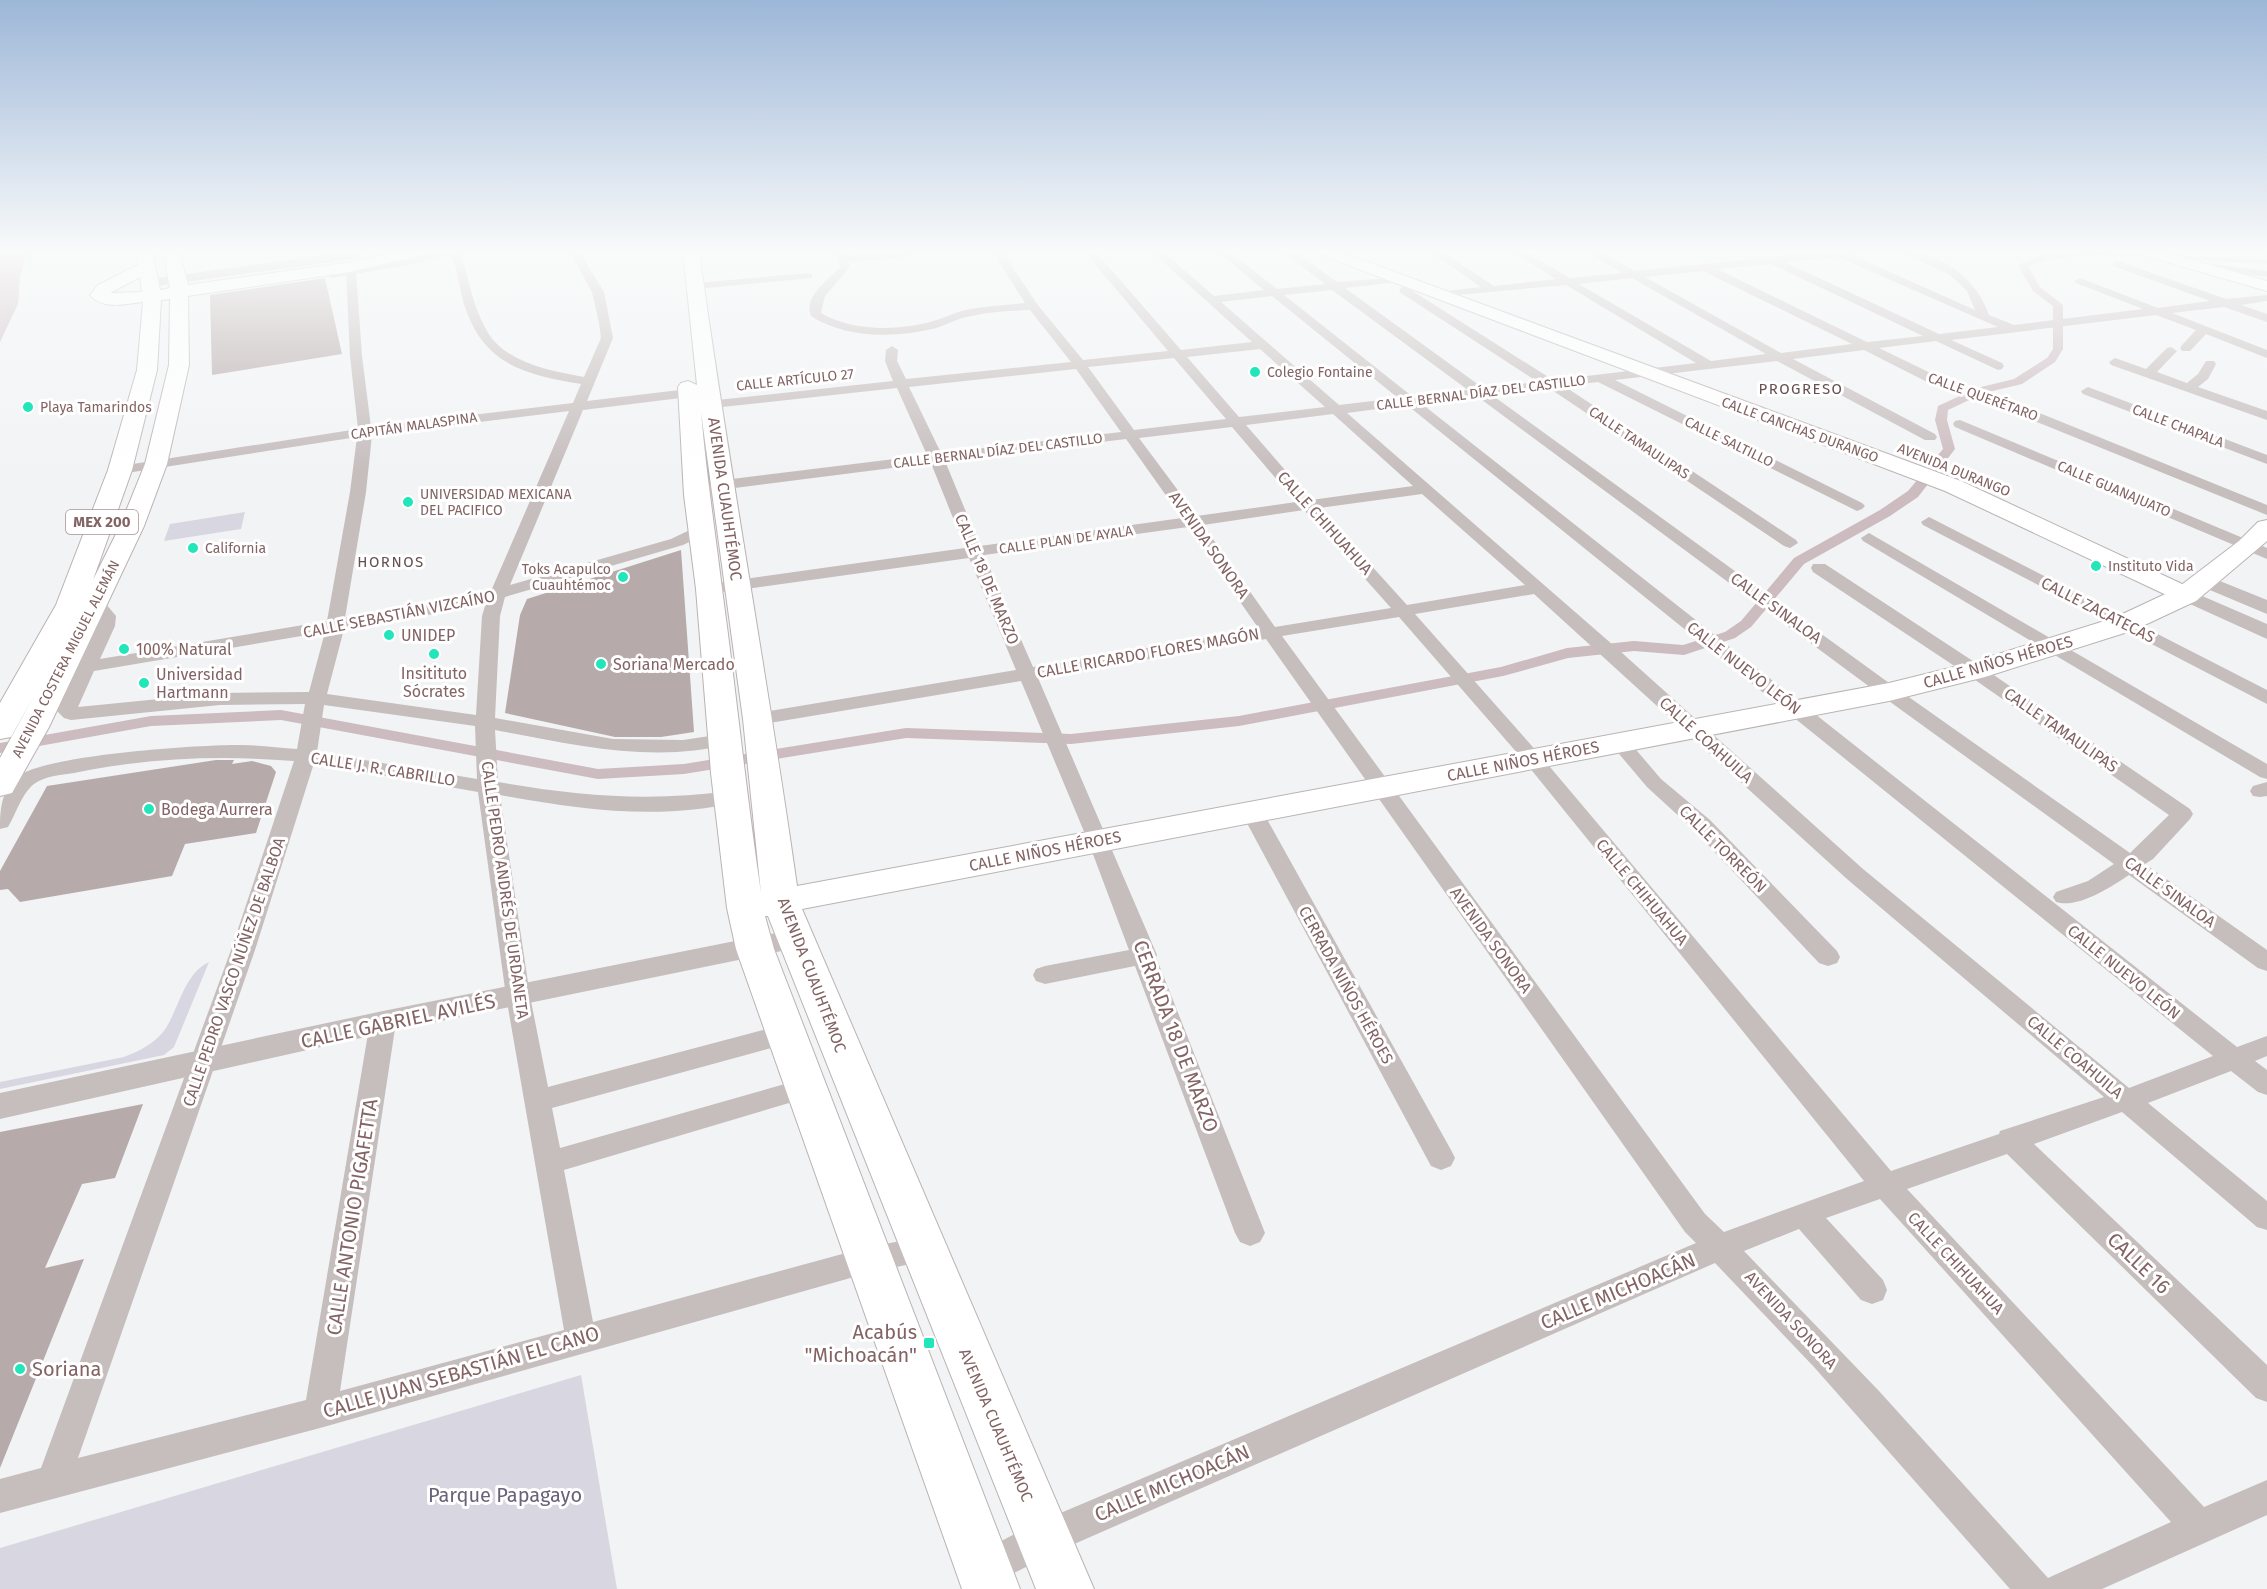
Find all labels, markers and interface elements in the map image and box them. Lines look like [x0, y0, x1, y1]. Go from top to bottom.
street label: CALLE ARTÍCULO 27 [735, 364, 855, 395]
place label: Colegio Fontaine [1267, 364, 1373, 381]
marker: Colegio Fontaine [1248, 365, 1262, 379]
street label: CALLE QUERÉTARO [1926, 368, 2041, 425]
street label: CALLE BERNAL DÍAZ DEL CASTILLO [1375, 371, 1587, 414]
district label: PROGRESO [1758, 380, 1844, 398]
street label: CALLE CANCHAS DURANGO [1719, 394, 1881, 466]
place label: Playa Tamarindos [40, 399, 152, 416]
marker: Playa Tamarindos [21, 400, 35, 414]
street label: CALLE CHAPALA [2130, 401, 2226, 451]
street label: CALLE TAMAULIPAS [1585, 403, 1693, 483]
street label: CAPITÁN MALASPINA [350, 408, 478, 443]
street label: CALLE SALTILLO [1682, 413, 1776, 471]
street label: AVENIDA CUAUHTÉMOC [704, 416, 747, 582]
street label: CALLE BERNAL DÍAZ DEL CASTILLO [892, 429, 1104, 472]
street label: AVENIDA DURANGO [1895, 440, 2013, 500]
street label: CALLE GUANAJUATO [2055, 457, 2173, 521]
street label: CALLE CHIHUAHUA [1274, 467, 1377, 579]
place label: UNIVERSIDAD MEXICANA DEL PACIFICO [420, 486, 572, 519]
street label: AVENIDA SONORA [1165, 488, 1253, 603]
marker: UNIVERSIDAD MEXICANA DEL PACIFICO [401, 495, 415, 509]
road number: MEX 200 [66, 510, 138, 534]
street label: CALLE 18 DE MARZO [951, 511, 1023, 647]
street label: CALLE PLAN DE AYALA [998, 522, 1134, 558]
place label: California [205, 540, 266, 557]
marker: California [186, 541, 200, 555]
district label: HORNOS [357, 553, 425, 571]
street label: AVENIDA COSTERA MIGUEL ALEMÁN [8, 557, 123, 760]
place label: Instituto Vida [2108, 558, 2194, 575]
marker: Instituto Vida [2089, 559, 2103, 573]
place label: Toks Acapulco Cuauhtémoc [522, 561, 611, 594]
street label: CALLE SINALOA [1727, 569, 1826, 648]
marker: Toks Acapulco Cuauhtémoc [616, 570, 630, 584]
street label: CALLE ZACATECAS [2038, 573, 2158, 647]
street label: CALLE SEBASTIÁN VIZCAÍNO [301, 585, 497, 642]
street label: CALLE NUEVO LEÓN [1683, 617, 1805, 718]
street label: CALLE RICARDO FLORES MAGÓN [1035, 623, 1261, 682]
place label: UNIDEP [401, 626, 455, 645]
marker: UNIDEP [382, 628, 396, 642]
street label: CALLE NIÑOS HÉROES [1921, 631, 2075, 692]
place label: 100% Natural [136, 640, 232, 659]
marker: 100% Natural [117, 642, 131, 656]
marker: Insitituto Sócrates [427, 647, 441, 661]
place label: Soriana Mercado [613, 655, 735, 674]
marker: Soriana Mercado [594, 657, 608, 671]
place label: Insitituto Sócrates [401, 664, 467, 701]
place label: Universidad Hartmann [156, 665, 243, 702]
marker: Universidad Hartmann [137, 676, 151, 690]
street label: CALLE TAMAULIPAS [2000, 684, 2122, 777]
street label: CALLE COAHUILA [1655, 693, 1757, 787]
street label: CALLE NIÑOS HÉROES [1445, 736, 1601, 785]
street label: CALLE J. R. CABRILLO [309, 748, 457, 790]
street label: CALLE PEDRO ANDRÉS DE URDANETA [477, 760, 534, 1021]
place label: Bodega Aurrera [161, 800, 273, 819]
street label: CALLE TORREÓN [1675, 801, 1771, 897]
marker: Bodega Aurrera [142, 802, 156, 816]
street label: CALLE NIÑOS HÉROES [967, 826, 1123, 875]
street label: CALLE PEDRO VASCO NÚÑEZ DE BALBOA [178, 834, 289, 1109]
street label: CALLE CHIHUAHUA [1592, 835, 1692, 949]
street label: CALLE SINALOA [2121, 853, 2220, 932]
street label: AVENIDA SONORA [1446, 883, 1536, 997]
street label: AVENIDA CUAUHTÉMOC [774, 894, 851, 1055]
street label: CERRADA NIÑOS HÉROES [1295, 902, 1398, 1067]
street label: CALLE NUEVO LEÓN [2064, 920, 2185, 1023]
street label: CERRADA 18 DE MARZO [1128, 937, 1224, 1135]
street label: CALLE GABRIEL AVILÉS [299, 989, 498, 1053]
street label: CALLE COAHUILA [2023, 1012, 2127, 1103]
street label: CALLE ANTONIO PIGAFETTA [321, 1096, 383, 1337]
street label: CALLE CHIHUAHUA [1904, 1208, 2009, 1318]
street label: CALLE 16 [2103, 1227, 2175, 1299]
street label: CALLE MICHOACÁN [1537, 1248, 1699, 1334]
street label: AVENIDA SONORA [1741, 1267, 1842, 1373]
place label: Acabús "Michoacán" [804, 1320, 917, 1367]
street label: CALLE JUAN SEBASTIÁN EL CANO [320, 1321, 602, 1423]
marker: Acabús "Michoacán" [922, 1336, 936, 1350]
street label: AVENIDA CUAUHTÉMOC [955, 1345, 1038, 1504]
place label: Soriana [32, 1357, 101, 1381]
marker: Soriana [13, 1362, 27, 1376]
street label: CALLE MICHOACÁN [1091, 1440, 1253, 1526]
park label: Parque Papagayo [428, 1483, 582, 1507]

